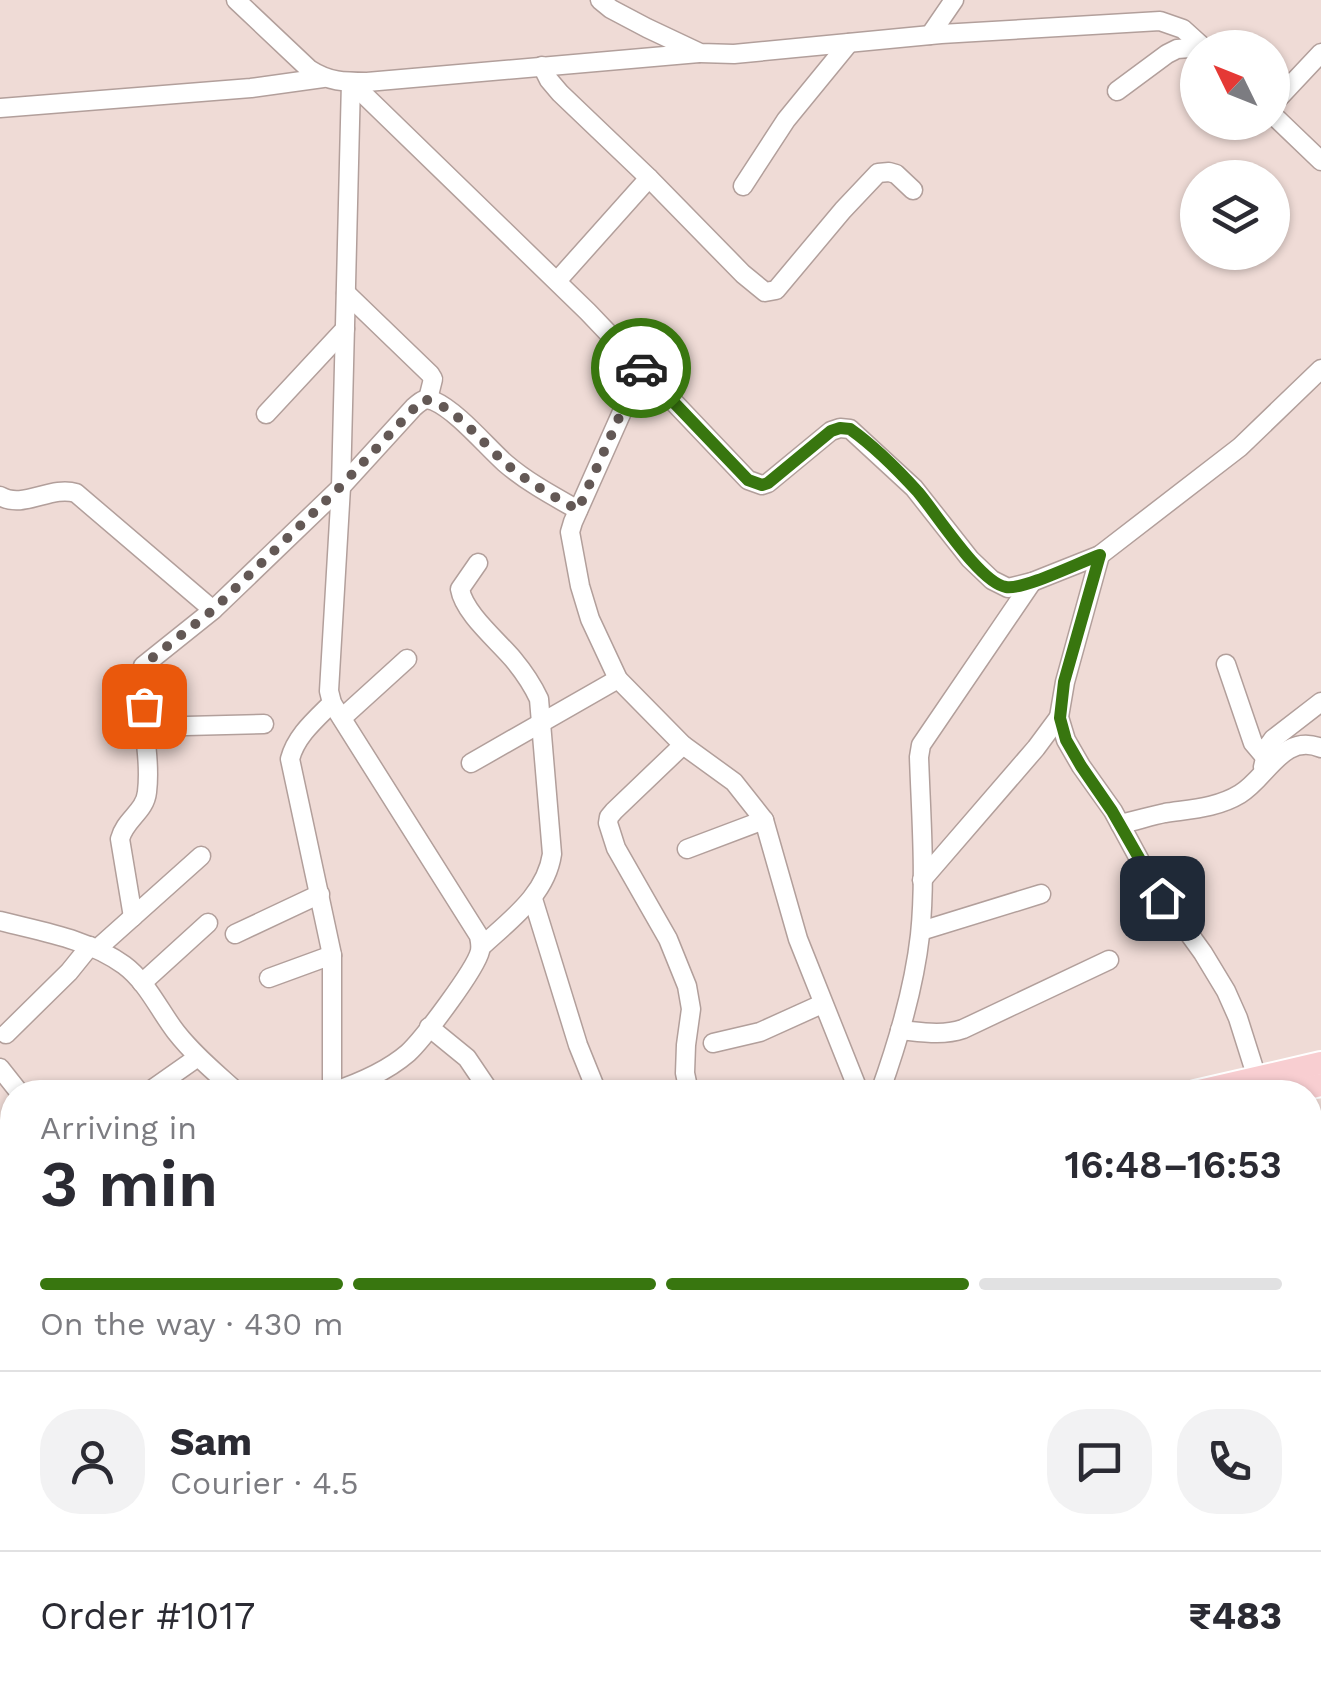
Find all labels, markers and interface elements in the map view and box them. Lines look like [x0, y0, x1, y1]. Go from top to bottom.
north arrow [1180, 30, 1290, 140]
map controls [1180, 30, 1290, 270]
button: layers [1180, 160, 1290, 270]
courier [591, 318, 691, 418]
icon: car [614, 341, 669, 396]
pin [102, 664, 187, 749]
icon: bag [117, 679, 172, 734]
pin [1120, 856, 1205, 941]
icon: home [1135, 871, 1190, 926]
text: Arriving in [40, 1109, 197, 1147]
text: 16:48–16:53 [1064, 1143, 1282, 1187]
text: 3 min [40, 1146, 218, 1222]
text: On the way · 430 m [40, 1305, 344, 1343]
button: person [40, 1409, 145, 1514]
button: chat [1047, 1409, 1152, 1514]
button: phone [1177, 1409, 1282, 1514]
text: Sam [170, 1420, 252, 1464]
text: Courier · 4.5 [170, 1464, 359, 1502]
text: Order #1017 [40, 1594, 255, 1638]
text: ₹483 [1189, 1594, 1282, 1638]

